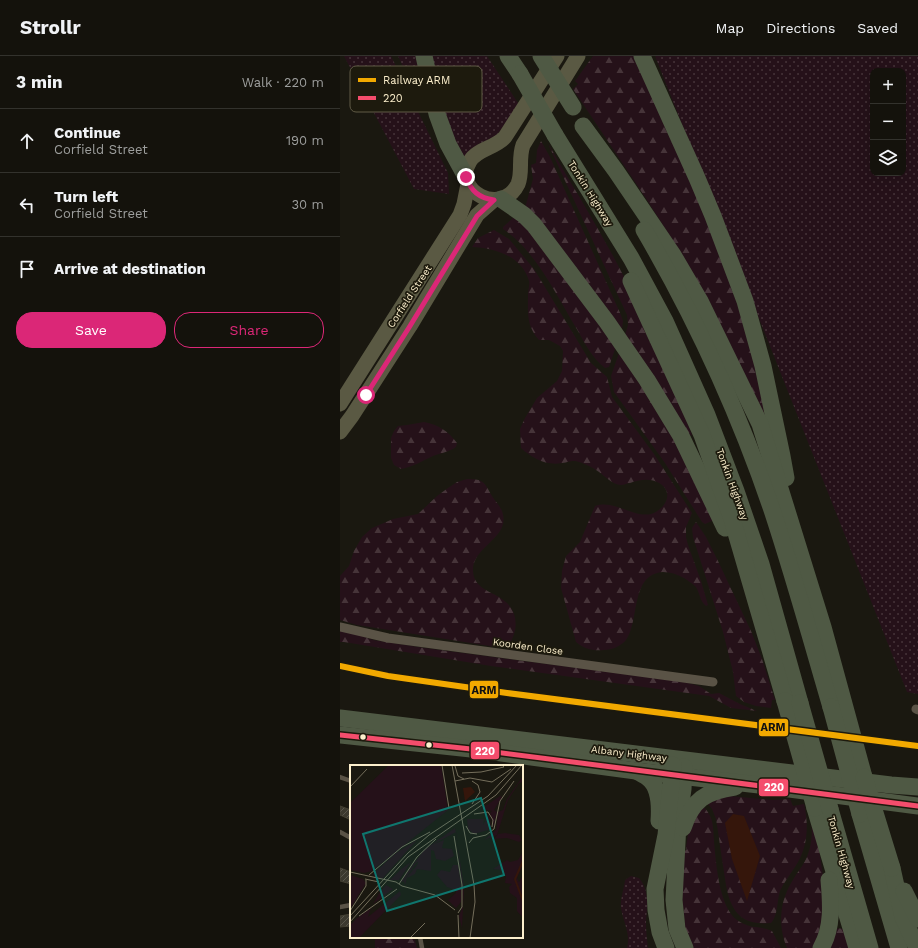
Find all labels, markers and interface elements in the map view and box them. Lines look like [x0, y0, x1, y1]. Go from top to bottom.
text: Strollr [20, 16, 81, 39]
text: Map [716, 20, 744, 36]
text: Directions [766, 20, 835, 36]
text: Saved [857, 20, 898, 36]
legend [350, 66, 482, 112]
map controls [870, 68, 906, 176]
button: + [870, 68, 906, 104]
text: 3 min [16, 72, 62, 92]
text: Railway ARM [383, 74, 450, 87]
text: Walk · 220 m [242, 75, 324, 90]
text: 220 [383, 92, 403, 105]
button: − [870, 104, 906, 140]
text: Continue [54, 124, 121, 142]
icon: ahead [16, 130, 38, 152]
text: 190 m [286, 133, 324, 148]
button: layers [870, 140, 906, 176]
text: Corfield Street [54, 142, 148, 157]
street label: Tonkin Highway [566, 158, 616, 229]
route end [457, 168, 475, 186]
text: Turn left [54, 188, 118, 206]
icon: left [16, 194, 38, 216]
text: 30 m [292, 197, 324, 212]
text: Corfield Street [54, 206, 148, 221]
icon: arrive [16, 258, 38, 280]
text: Arrive at destination [54, 260, 206, 278]
street label: Corfield Street [385, 262, 434, 330]
button: Save [16, 312, 166, 348]
button: Share [174, 312, 324, 348]
route start [357, 386, 375, 404]
street label: Tonkin Highway [714, 447, 751, 522]
street label: Koorden Close [492, 636, 564, 657]
line badge: ARM [469, 680, 499, 699]
text: ARM [471, 684, 497, 697]
line badge: ARM [758, 718, 789, 737]
text: ARM [760, 721, 786, 734]
unlabelled marker [358, 732, 368, 742]
unlabelled marker [424, 740, 434, 750]
line badge: 220 [470, 741, 500, 760]
street label: Albany Highway [590, 743, 668, 764]
text: 220 [475, 745, 495, 758]
inset map [350, 765, 523, 938]
line badge: 220 [758, 778, 789, 797]
text: 220 [764, 781, 784, 794]
street label: Tonkin Highway [826, 814, 857, 891]

